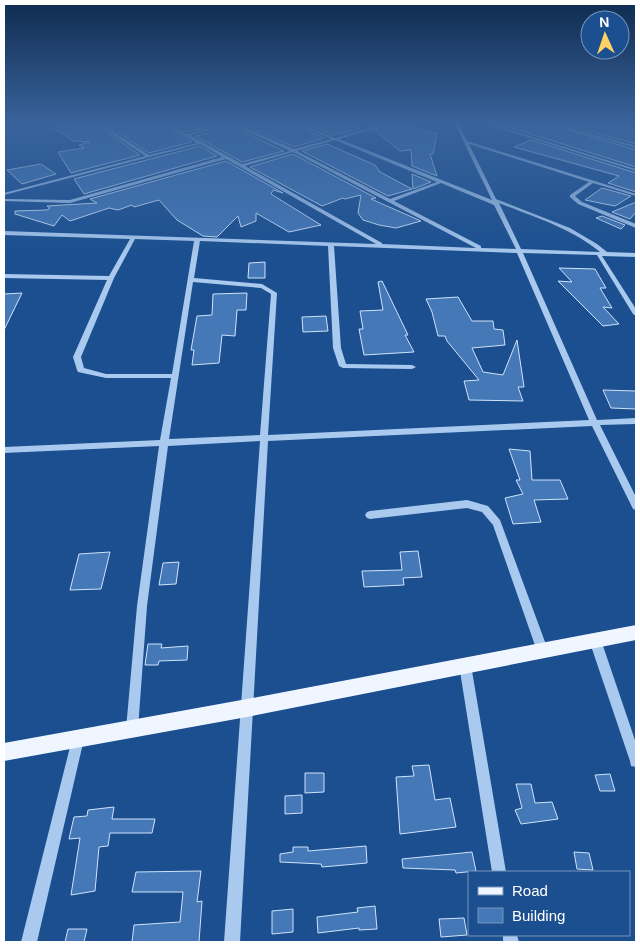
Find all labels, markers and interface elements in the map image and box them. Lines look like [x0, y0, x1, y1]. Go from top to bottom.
north arrow [580, 10, 630, 60]
text: N [599, 14, 610, 30]
legend [468, 871, 630, 936]
text: Road [512, 882, 548, 899]
text: Building [512, 907, 565, 924]

